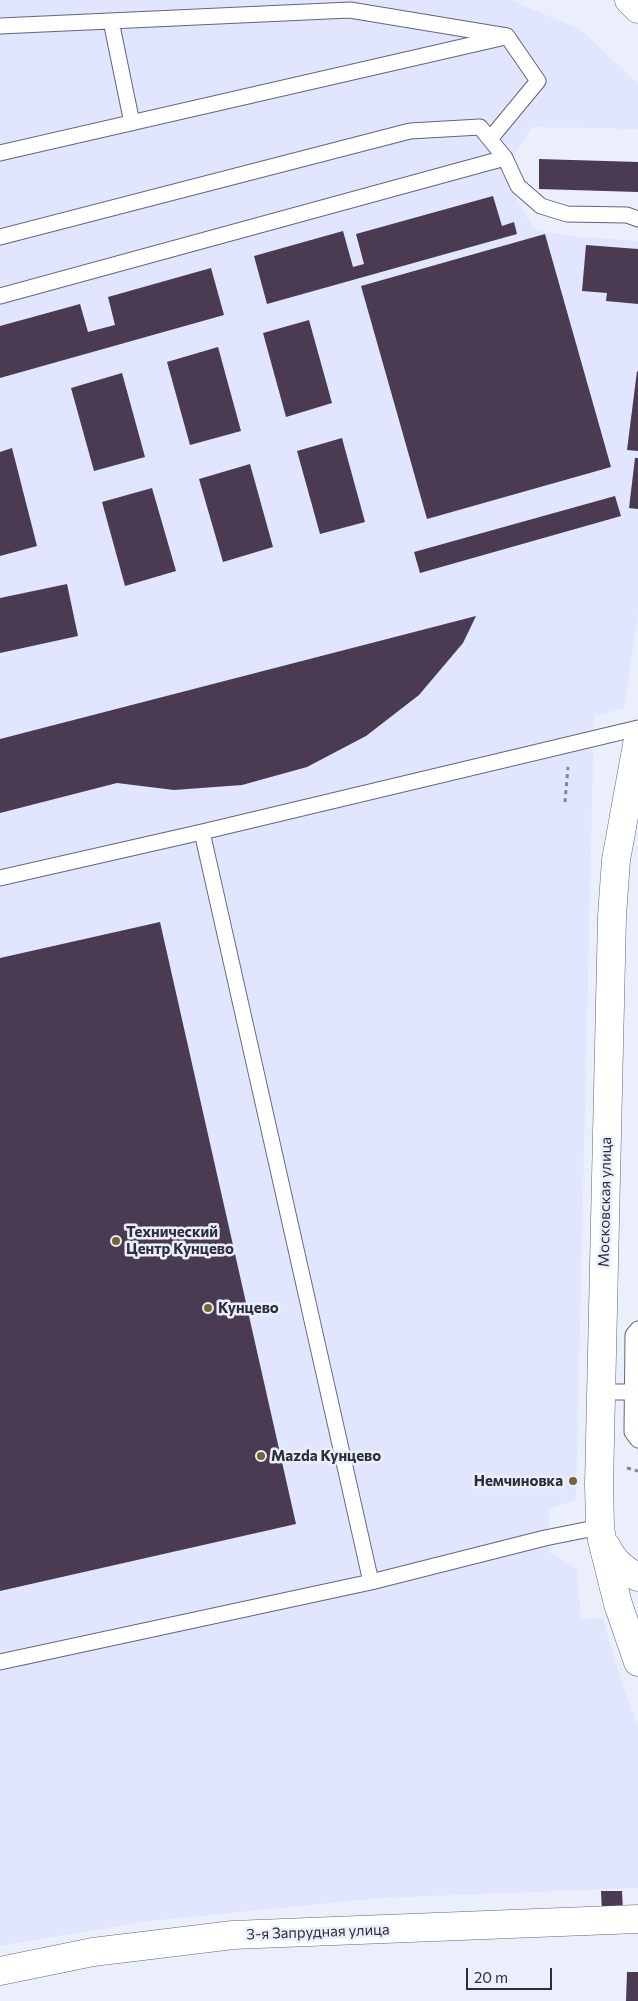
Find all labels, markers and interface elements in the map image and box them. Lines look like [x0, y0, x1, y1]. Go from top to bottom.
street label: Московская улица [595, 1137, 615, 1267]
place label: Технический Центр Кунцево [126, 1223, 234, 1258]
marker: Технический Центр Кунцево [110, 1235, 122, 1247]
place label: Кунцево [218, 1299, 279, 1317]
marker: Кунцево [202, 1302, 214, 1314]
place label: Mazda Кунцево [271, 1447, 381, 1465]
marker: Mazda Кунцево [255, 1450, 267, 1462]
place label: Немчиновка [474, 1472, 563, 1490]
marker: Немчиновка [567, 1475, 579, 1487]
street label: 3-я Запрудная улица [246, 1921, 390, 1943]
scale bar [468, 1958, 554, 1990]
text: 20 m [474, 1968, 508, 1986]

